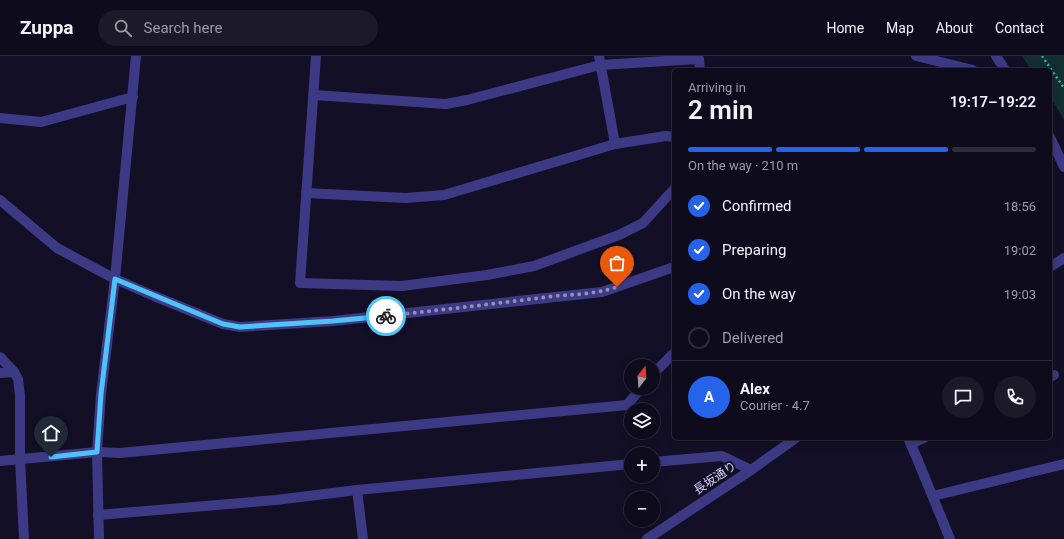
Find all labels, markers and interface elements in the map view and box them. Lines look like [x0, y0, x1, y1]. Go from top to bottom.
search box [98, 10, 378, 46]
text: Zuppa [20, 16, 74, 39]
icon: search [112, 17, 134, 39]
text: Search here [144, 19, 222, 37]
text: Home [826, 20, 864, 36]
text: Map [886, 20, 914, 36]
text: About [936, 20, 973, 36]
text: Contact [995, 20, 1044, 36]
text: Arriving in [688, 80, 746, 95]
text: 19:17–19:22 [950, 93, 1036, 111]
text: 2 min [688, 95, 753, 125]
text: On the way · 210 m [688, 158, 798, 173]
icon: check [688, 195, 710, 217]
text: Confirmed [722, 197, 792, 215]
text: 18:56 [1004, 199, 1036, 214]
icon: check [688, 239, 710, 261]
text: Preparing [722, 241, 786, 259]
text: 19:02 [1004, 243, 1036, 258]
pin [600, 246, 634, 287]
icon: bag [606, 252, 628, 274]
icon: check [688, 283, 710, 305]
text: On the way [722, 285, 796, 303]
text: 19:03 [1004, 287, 1036, 302]
courier [366, 296, 406, 336]
icon: bike [375, 305, 397, 327]
text: Delivered [722, 329, 784, 347]
north arrow [624, 359, 660, 395]
map controls [624, 359, 660, 527]
button: chat [942, 376, 984, 418]
button: phone [994, 376, 1036, 418]
text: Alex [740, 380, 770, 398]
text: A [704, 388, 714, 406]
text: Courier · 4.7 [740, 398, 810, 413]
button: layers [624, 403, 660, 439]
pin [34, 416, 68, 457]
icon: home [40, 422, 62, 444]
button: + [624, 447, 660, 483]
street label: 長坂通り [691, 459, 739, 497]
button: − [624, 491, 660, 527]

